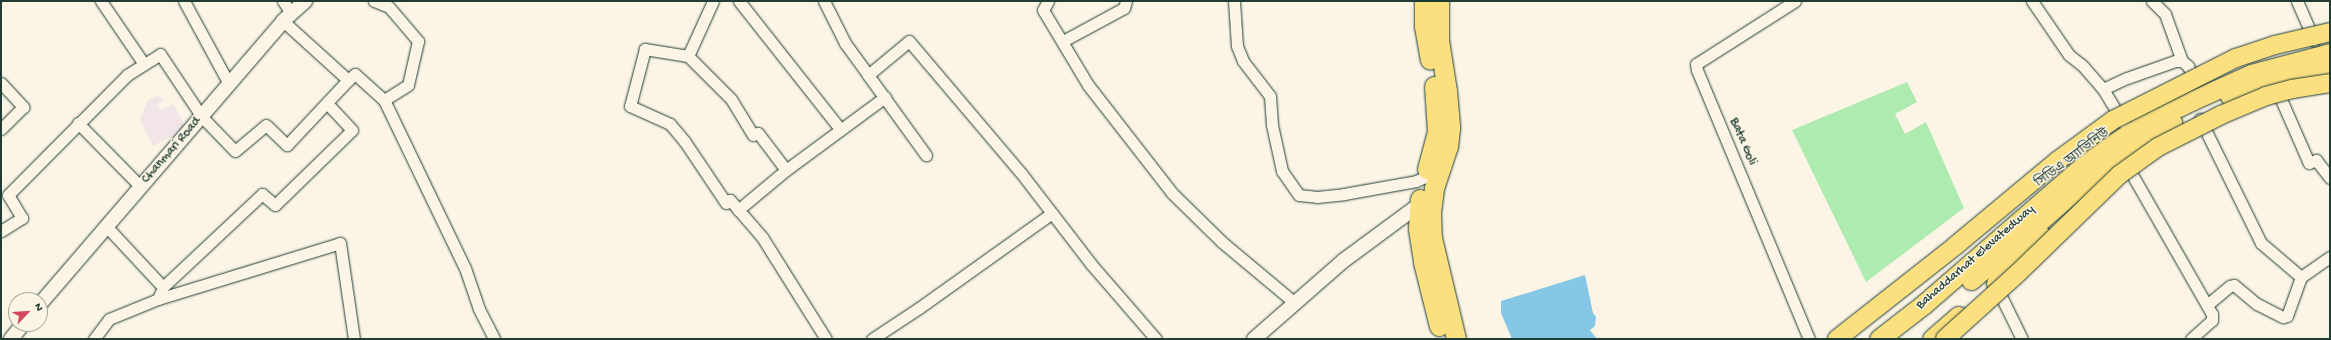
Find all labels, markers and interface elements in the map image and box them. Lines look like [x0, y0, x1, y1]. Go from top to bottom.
street label: Chanmari Road [139, 115, 205, 187]
street label: Bata Goli [1725, 116, 1759, 168]
street label: সিডিএ অ্যাভিনিউ [2033, 126, 2113, 192]
street label: Bahaddarhat Elevatedway [1914, 202, 2038, 314]
north arrow [8, 292, 48, 332]
text: N [31, 302, 45, 313]

